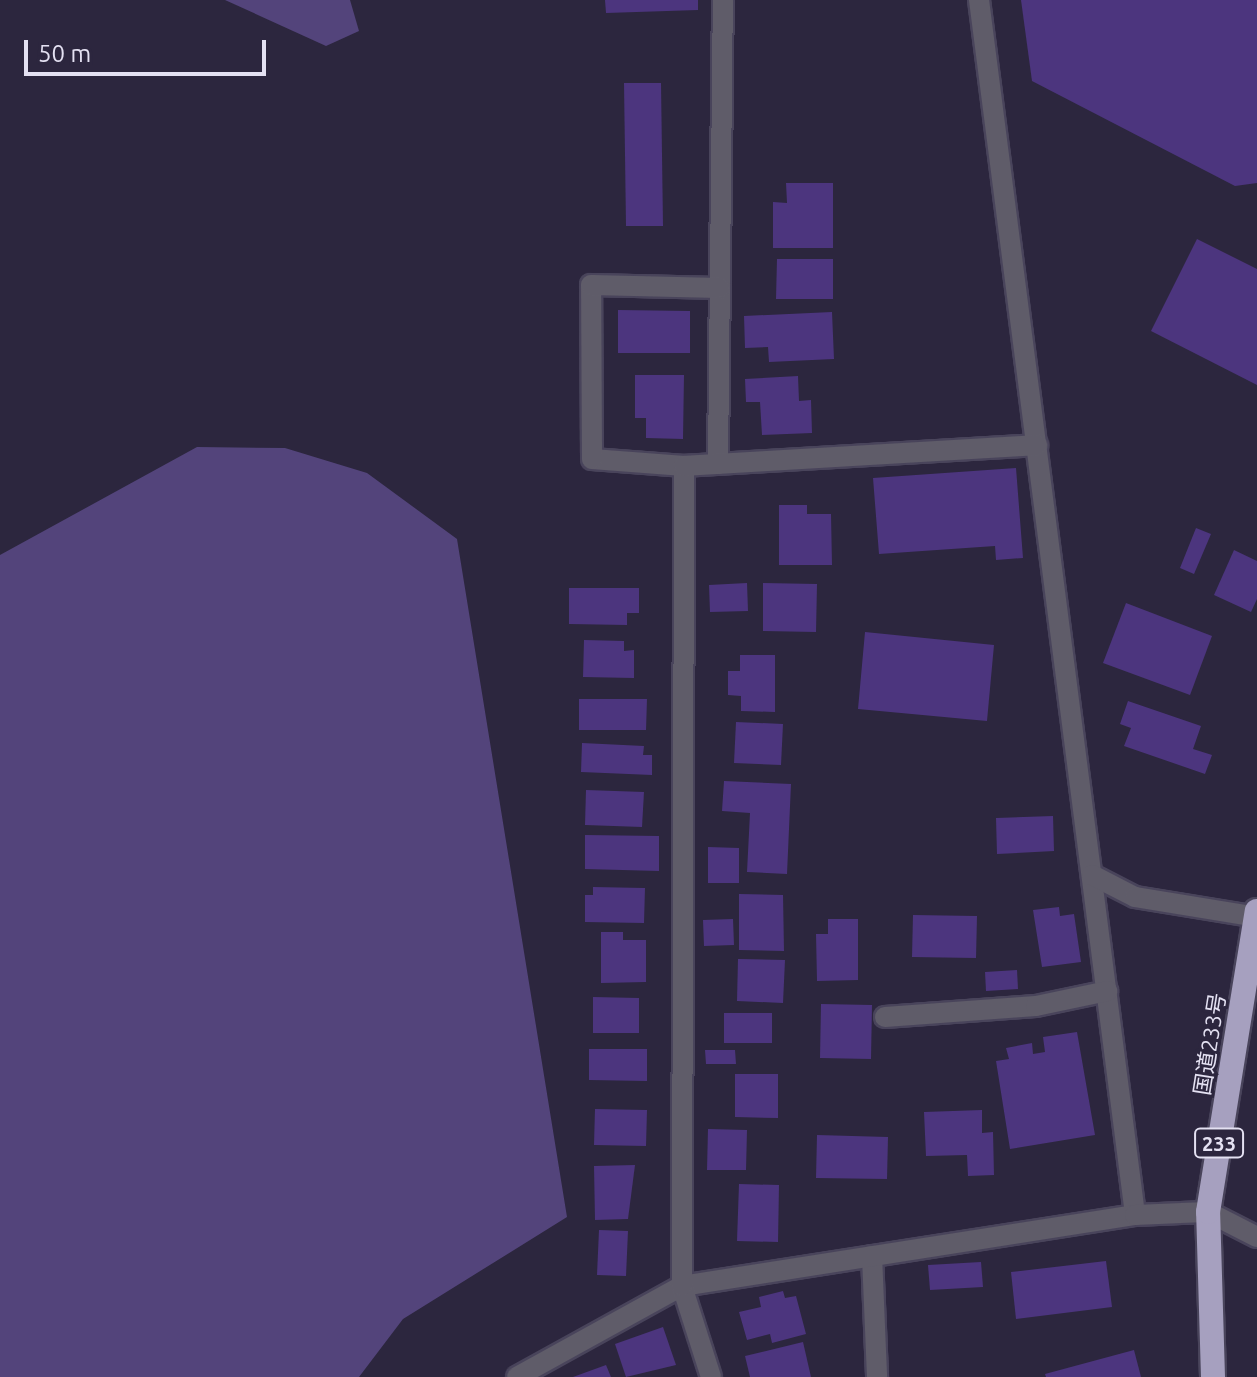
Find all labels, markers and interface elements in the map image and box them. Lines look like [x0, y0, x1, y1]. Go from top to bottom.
scale bar [28, 24, 270, 74]
text: 50 m [38, 40, 91, 67]
street label: 国道233号 [1188, 991, 1230, 1097]
road number: 233 [1193, 1127, 1245, 1159]

